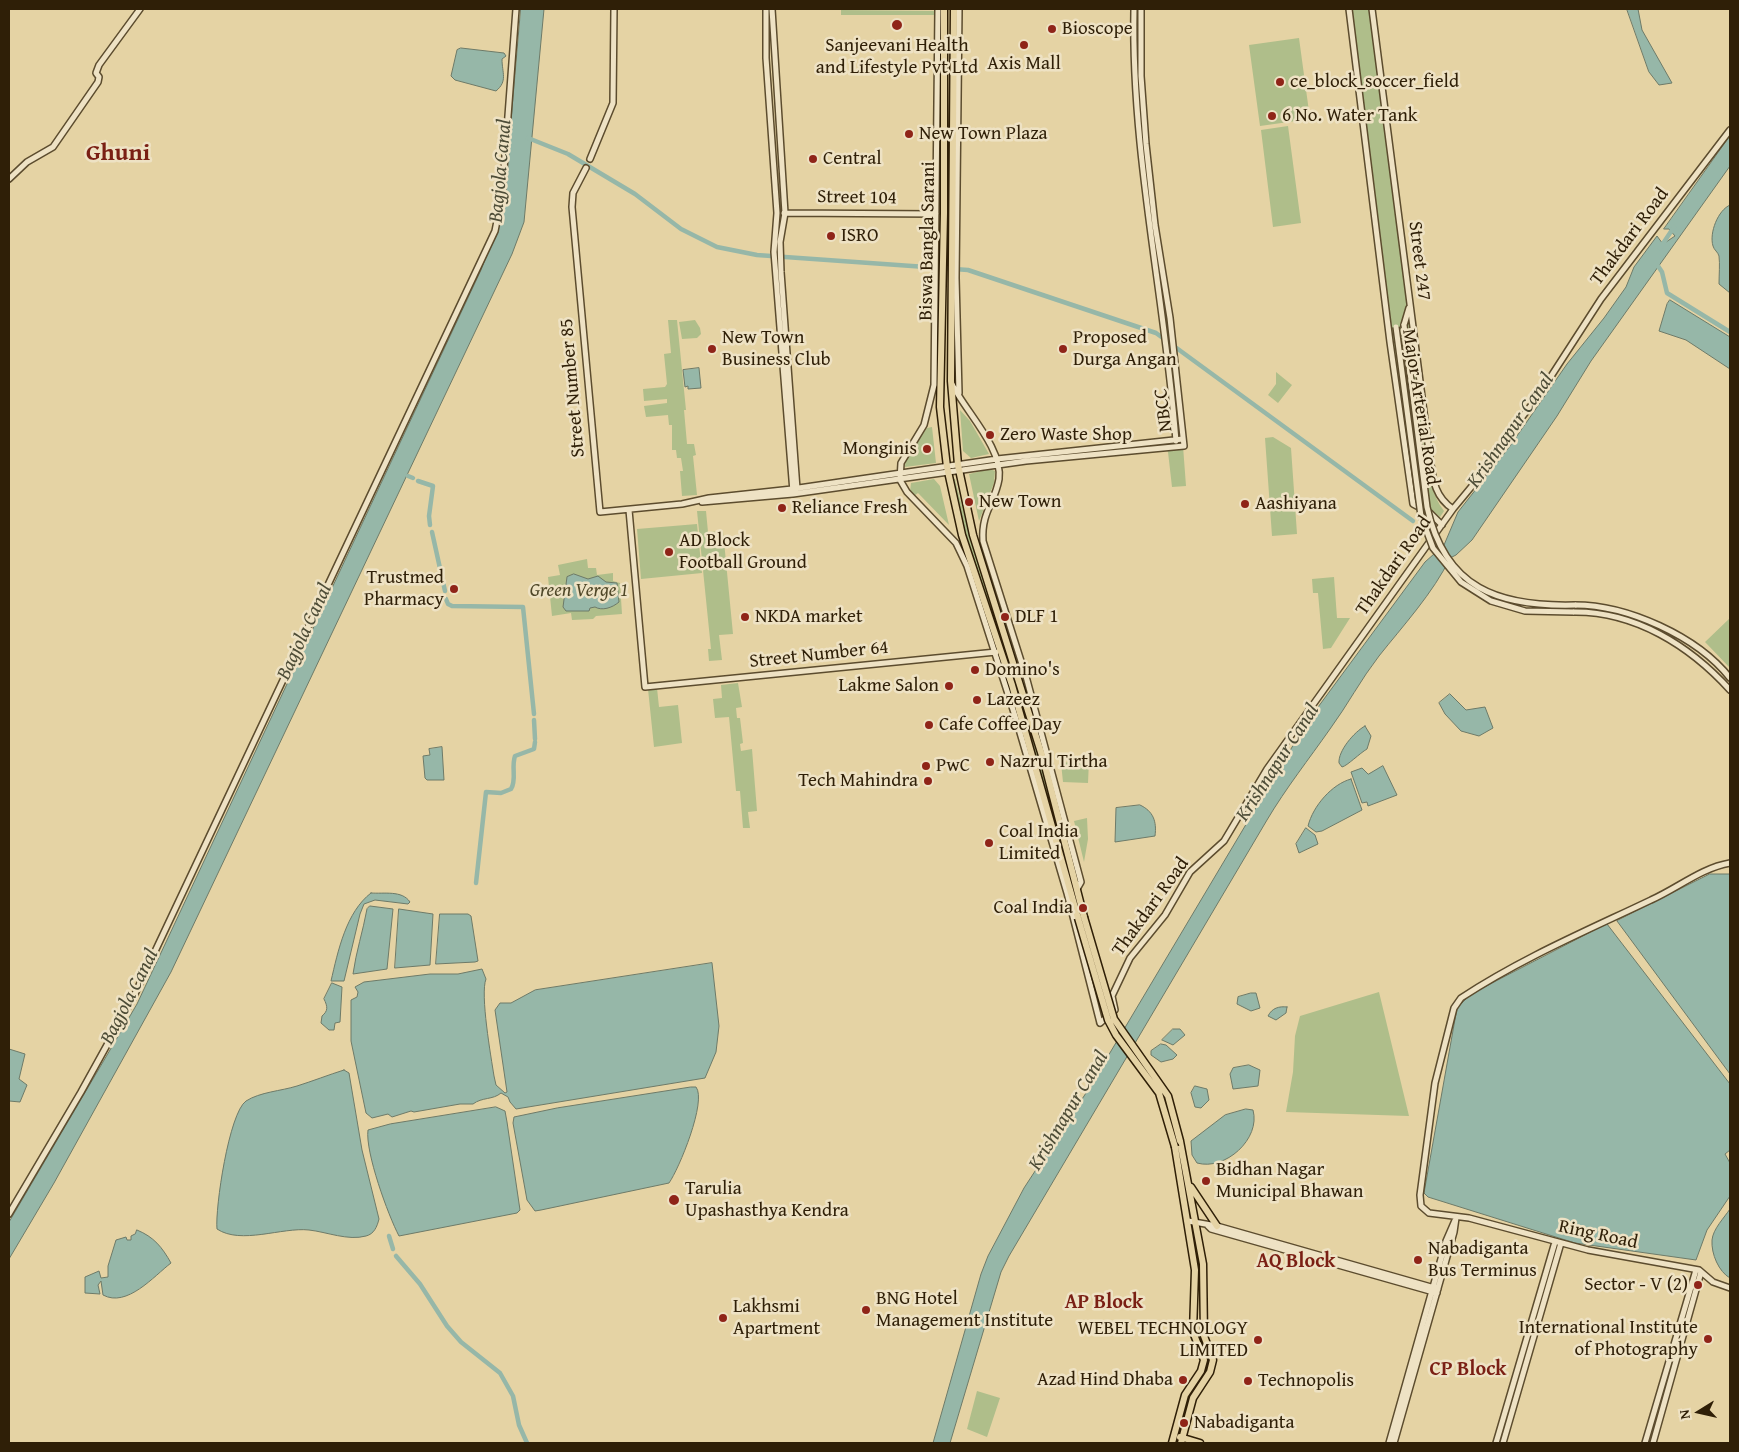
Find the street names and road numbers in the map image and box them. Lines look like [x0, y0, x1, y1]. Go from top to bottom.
street label: Biswa Bangla Sarani [915, 161, 941, 321]
street label: Thakdari Road [1586, 184, 1674, 290]
street label: Street 104 [817, 186, 897, 210]
street label: Street 247 [1403, 220, 1435, 302]
street label: Street Number 85 [556, 318, 590, 458]
street label: Major Arterial Road [1396, 327, 1444, 487]
street label: NBCC [1150, 387, 1178, 433]
street label: Thakdari Road [1351, 512, 1437, 620]
street label: Street Number 64 [748, 636, 890, 674]
street label: Thakdari Road [1108, 853, 1194, 961]
street label: Ring Road [1556, 1215, 1640, 1255]

